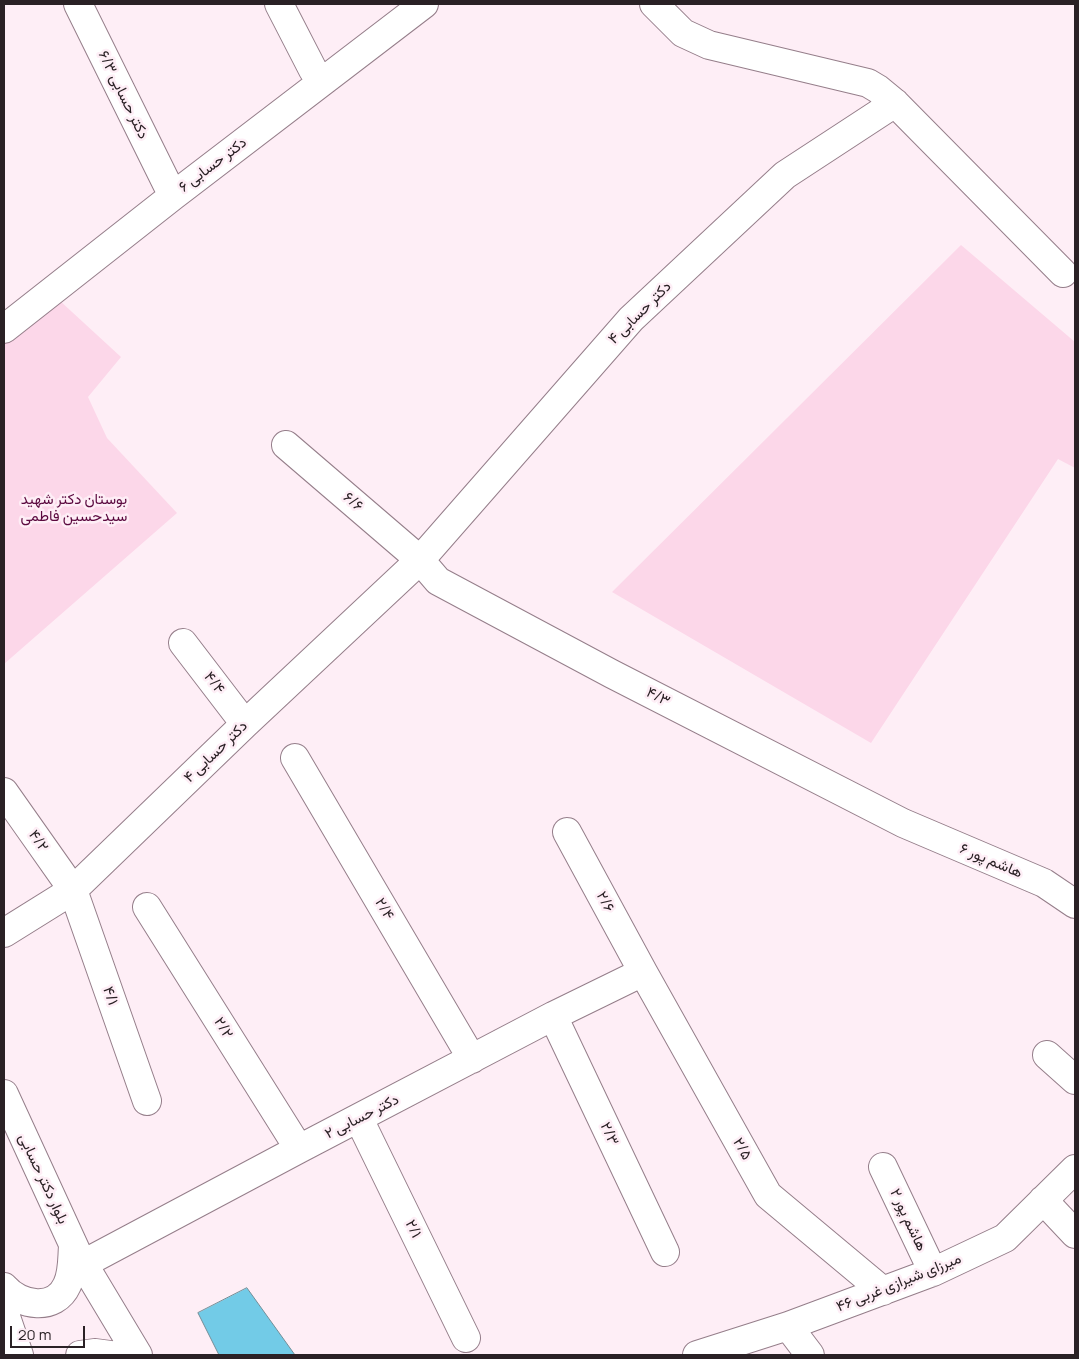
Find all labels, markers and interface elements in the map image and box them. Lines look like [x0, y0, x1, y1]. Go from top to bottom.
street label: ۶/۳ دکتر حسابی [94, 48, 152, 142]
street label: ۶ دکتر حسابی [176, 134, 250, 196]
street label: ۴ دکتر حسابی [605, 278, 675, 348]
street label: ۶/۶ [339, 489, 367, 515]
park label: بوستان دکتر شهید سیدحسین فاطمی [21, 491, 127, 526]
street label: ۴/۴ [200, 668, 228, 698]
street label: ۴/۳ [643, 683, 673, 711]
street label: دکتر حسابی ۴ [180, 717, 252, 787]
street label: ۴/۲ [24, 827, 52, 855]
street label: هاشم پور ۶ [957, 840, 1025, 882]
street label: ۲/۶ [592, 889, 618, 915]
street label: ۲/۴ [371, 895, 397, 923]
street label: ۴/۱ [98, 984, 122, 1008]
street label: ۲/۲ [210, 1014, 236, 1042]
street label: دکتر حسابی ۲ [322, 1091, 402, 1143]
street label: ۲/۳ [596, 1120, 622, 1148]
street label: بلوار دکتر حسابی [14, 1131, 72, 1227]
street label: ۲/۵ [729, 1135, 755, 1163]
street label: ۲ هاشم پور [886, 1186, 930, 1254]
street label: ۲/۱ [401, 1217, 425, 1241]
street label: میرزای شیرازی غربی ۴۶ [834, 1250, 964, 1316]
scale bar [12, 1316, 88, 1348]
text: 20 m [18, 1324, 51, 1345]

